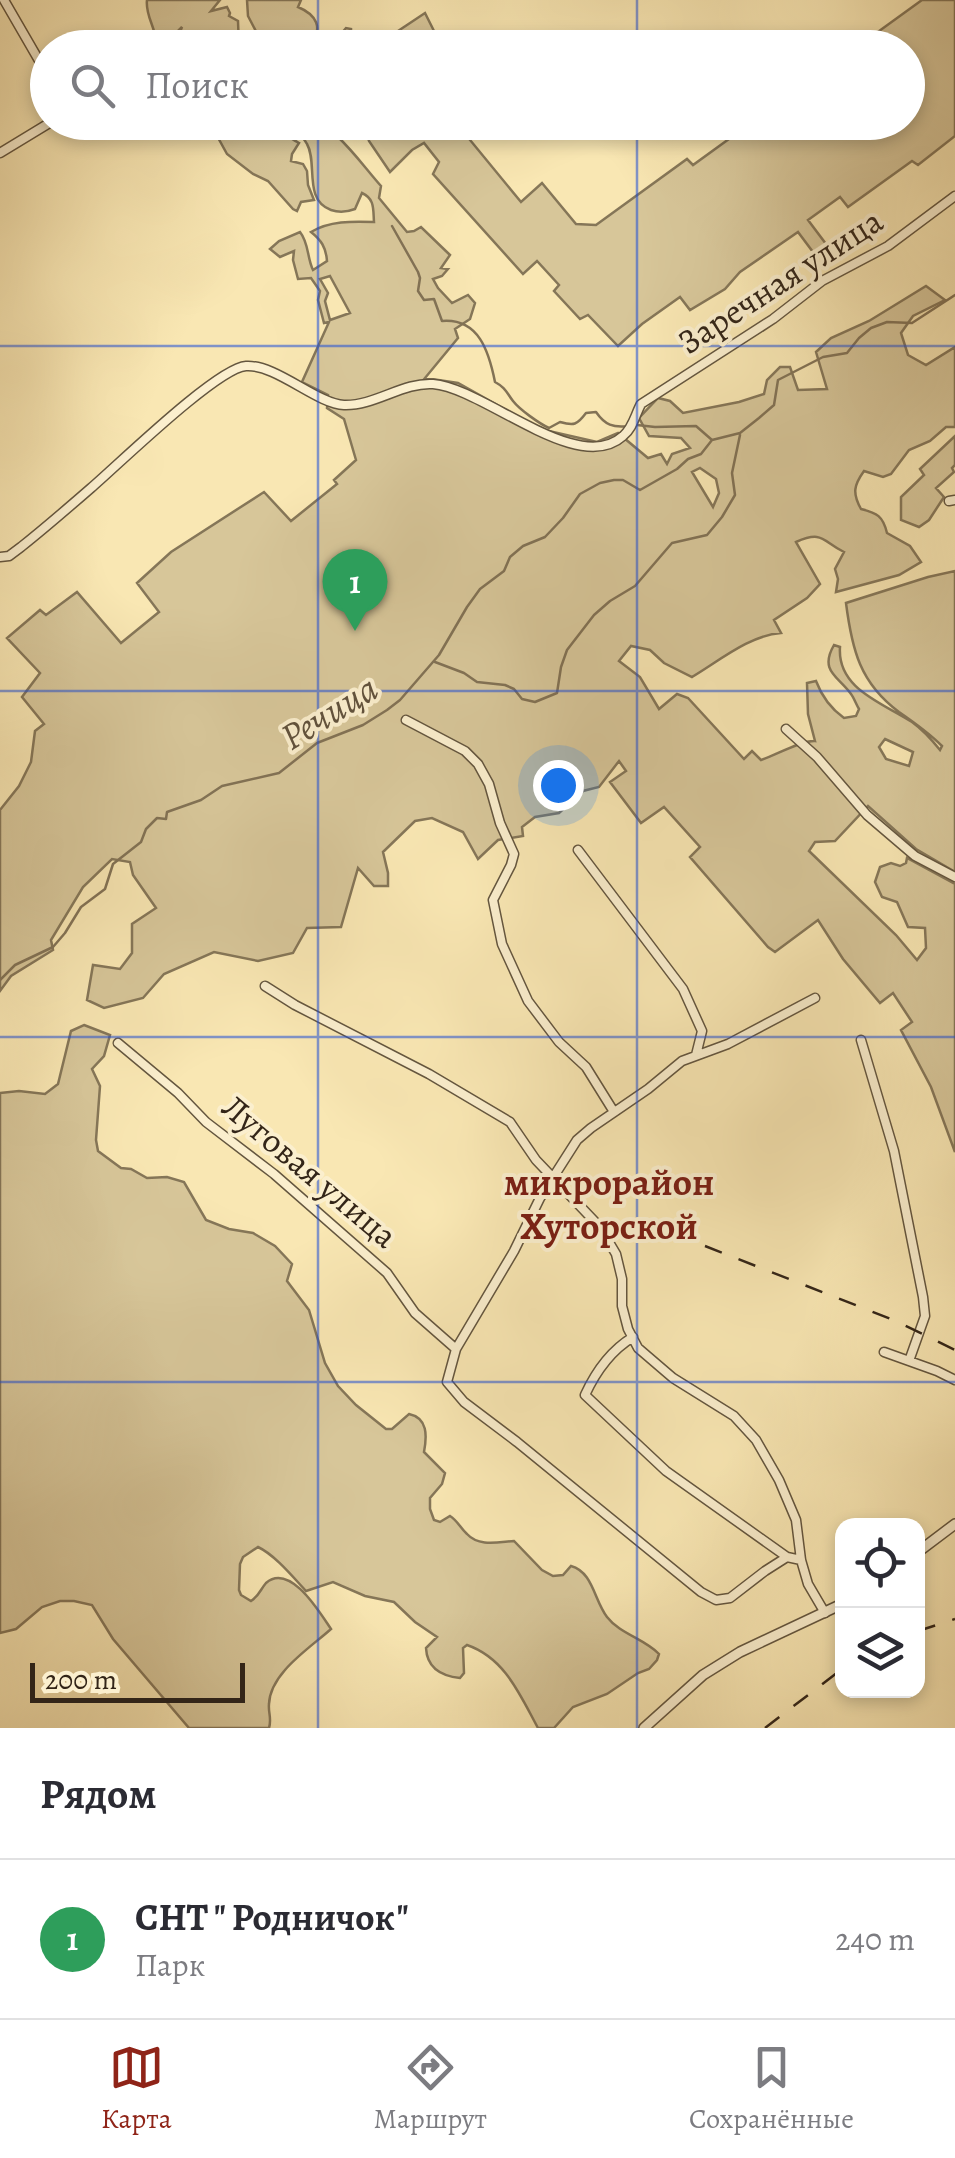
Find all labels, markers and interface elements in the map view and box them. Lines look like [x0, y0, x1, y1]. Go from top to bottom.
search box [30, 30, 925, 140]
icon: search [65, 58, 120, 113]
text: Поиск [145, 59, 249, 111]
street label: Заречная улица [668, 197, 892, 365]
pin: 1 [322, 548, 388, 631]
water label: Речица [270, 662, 388, 762]
your location [533, 760, 584, 811]
street label: Луговая улица [212, 1083, 408, 1259]
district label: микрорайон Хуторской [504, 1156, 714, 1252]
map controls [835, 1518, 925, 1698]
button: locate [835, 1518, 925, 1608]
button: layers [835, 1608, 925, 1698]
scale bar [30, 1658, 245, 1702]
text: 200 m [45, 1661, 117, 1699]
text: Рядом [40, 1765, 157, 1822]
text: СНТ " Родничок" [135, 1891, 409, 1943]
text: 1 [67, 1917, 78, 1961]
text: 240 m [835, 1917, 915, 1961]
text: Парк [135, 1943, 205, 1987]
tab: Карта [101, 2040, 172, 2138]
tab: Маршрут [374, 2040, 487, 2138]
tab: Сохранённые [689, 2040, 854, 2138]

